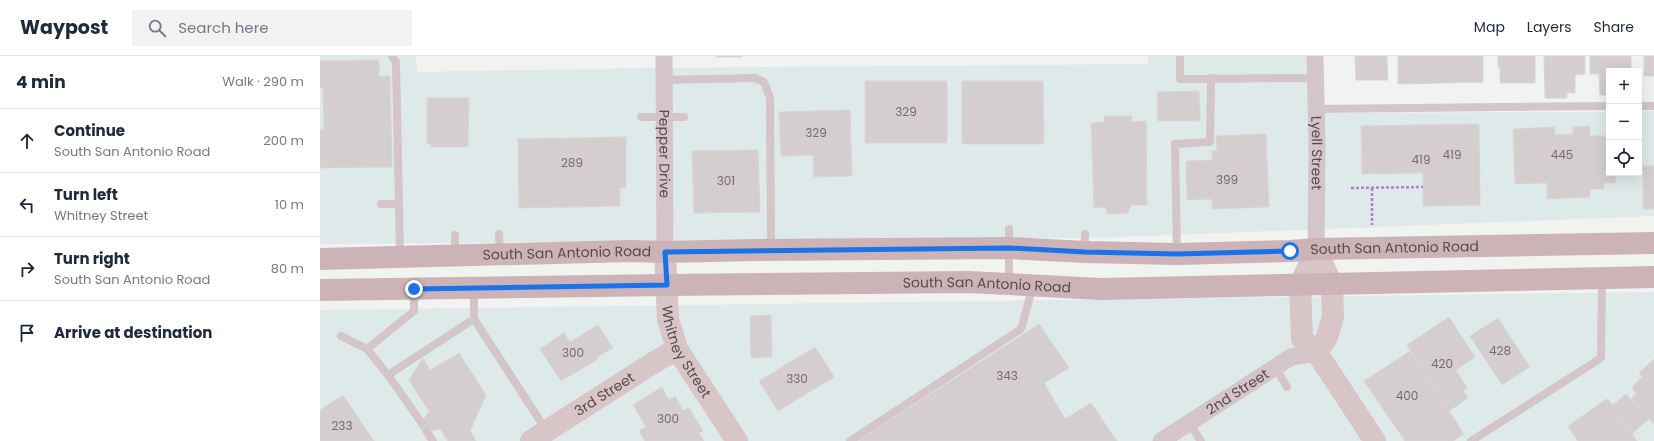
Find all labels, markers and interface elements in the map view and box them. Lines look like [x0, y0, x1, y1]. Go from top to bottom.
search box [132, 10, 412, 46]
text: Waypost [20, 14, 108, 41]
icon: search [146, 17, 168, 39]
text: Search here [178, 17, 269, 38]
text: Map [1474, 17, 1505, 37]
text: Layers [1527, 17, 1571, 37]
text: Share [1593, 17, 1634, 37]
map controls [1606, 68, 1642, 176]
button: + [1606, 68, 1642, 104]
text: 4 min [16, 70, 66, 94]
text: Walk · 290 m [222, 72, 304, 91]
house number: 329 [895, 103, 917, 120]
button: − [1606, 104, 1642, 140]
street label: Pepper Drive [654, 110, 675, 199]
street label: Lyell Street [1306, 116, 1327, 190]
text: Continue [54, 120, 125, 141]
house number: 329 [805, 124, 827, 141]
icon: ahead [16, 130, 38, 152]
text: 200 m [263, 131, 304, 150]
button: locate [1606, 140, 1642, 176]
text: South San Antonio Road [54, 142, 210, 161]
house number: 419 [1443, 146, 1461, 163]
house number: 445 [1551, 146, 1573, 163]
house number: 419 [1412, 151, 1430, 168]
house number: 289 [561, 154, 583, 171]
house number: 399 [1216, 171, 1238, 188]
house number: 301 [717, 172, 735, 189]
text: Turn left [54, 184, 118, 205]
icon: left [16, 194, 38, 216]
text: 10 m [275, 195, 304, 214]
text: Whitney Street [54, 206, 148, 225]
street label: South San Antonio Road [1310, 236, 1479, 259]
street label: South San Antonio Road [482, 241, 651, 265]
route start [1281, 242, 1299, 260]
text: Turn right [54, 248, 130, 269]
icon: right [16, 258, 38, 280]
text: 80 m [271, 259, 304, 278]
text: South San Antonio Road [54, 270, 210, 289]
street label: South San Antonio Road [903, 272, 1072, 297]
route end [405, 280, 423, 298]
street label: Whitney Street [657, 305, 716, 402]
icon: arrive [16, 322, 38, 344]
text: Arrive at destination [54, 322, 212, 343]
house number: 428 [1489, 342, 1511, 359]
house number: 300 [562, 344, 584, 361]
house number: 420 [1431, 355, 1453, 372]
street label: 2nd Street [1202, 364, 1273, 419]
street label: 3rd Street [570, 367, 638, 421]
house number: 343 [996, 367, 1018, 384]
house number: 330 [786, 370, 808, 387]
house number: 400 [1396, 387, 1418, 404]
house number: 300 [657, 410, 679, 427]
house number: 233 [331, 417, 353, 434]

